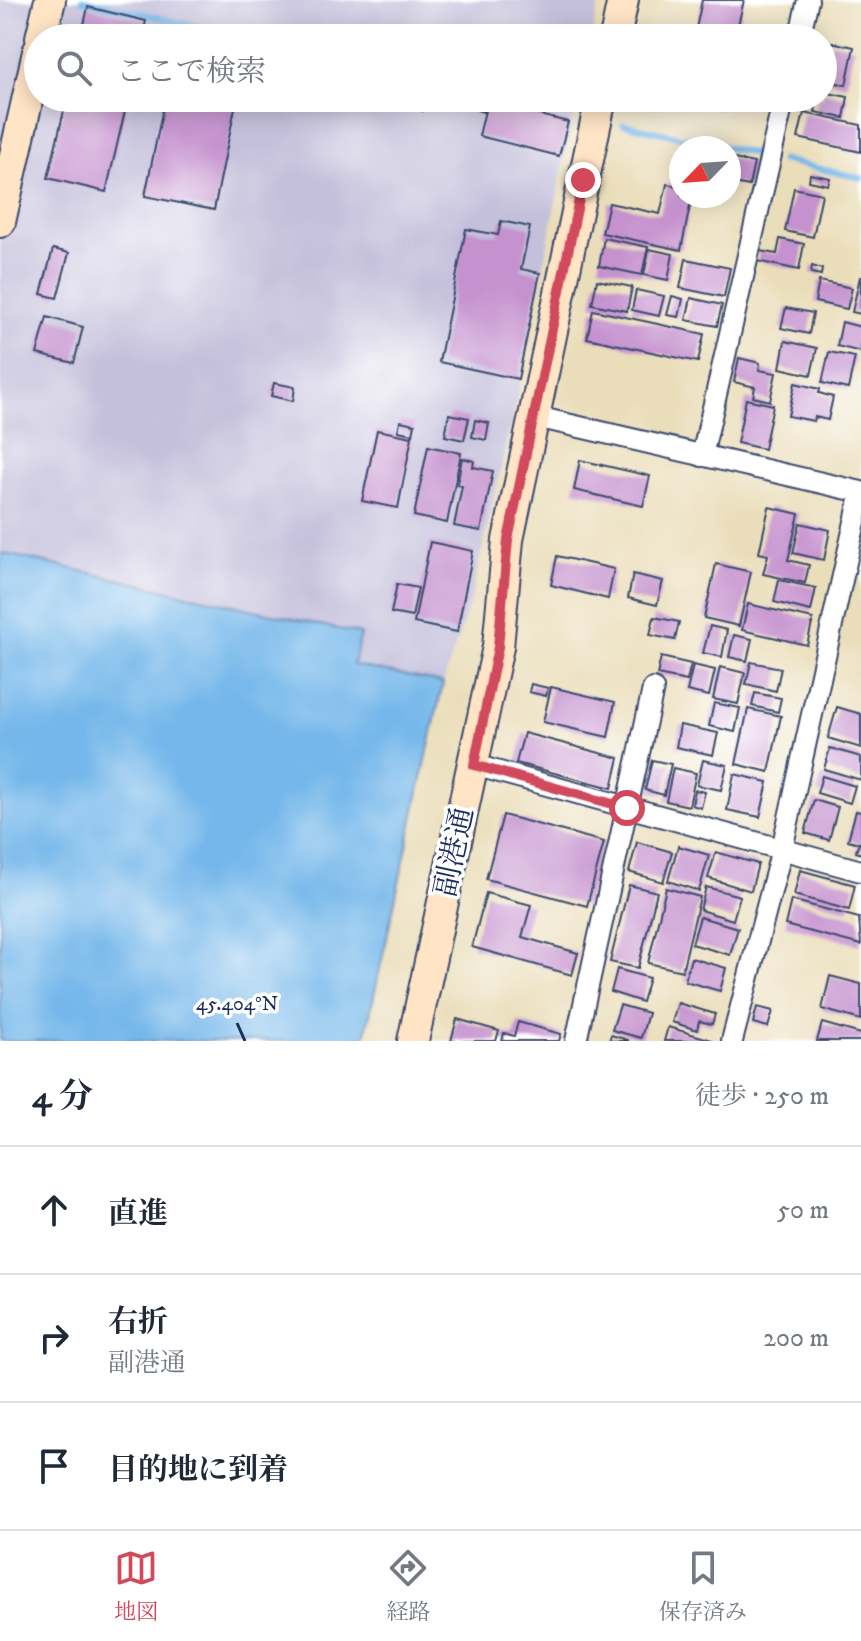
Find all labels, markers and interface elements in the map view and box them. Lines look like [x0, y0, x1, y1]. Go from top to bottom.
search box [24, 24, 837, 112]
icon: search [52, 46, 96, 90]
text: ここで検索 [116, 54, 266, 91]
north arrow [669, 136, 741, 208]
route end [565, 162, 601, 198]
route start [609, 790, 645, 826]
street label: 副港通 [428, 804, 482, 900]
text: 45.404°N [196, 992, 278, 1017]
text: 4 分 [32, 1076, 93, 1118]
text: 徒歩 · 250 m [695, 1080, 829, 1113]
icon: ahead [32, 1188, 76, 1232]
text: 50 m [777, 1194, 829, 1227]
text: 直進 [108, 1196, 168, 1233]
text: 右折 [108, 1304, 168, 1341]
icon: right [32, 1316, 76, 1360]
text: 200 m [763, 1322, 829, 1355]
text: 副港通 [108, 1347, 186, 1380]
icon: arrive [32, 1444, 76, 1488]
text: 目的地に到着 [108, 1452, 288, 1489]
tab: 地図 [114, 1546, 158, 1626]
tab: 経路 [386, 1546, 431, 1626]
tab: 保存済み [659, 1546, 747, 1626]

